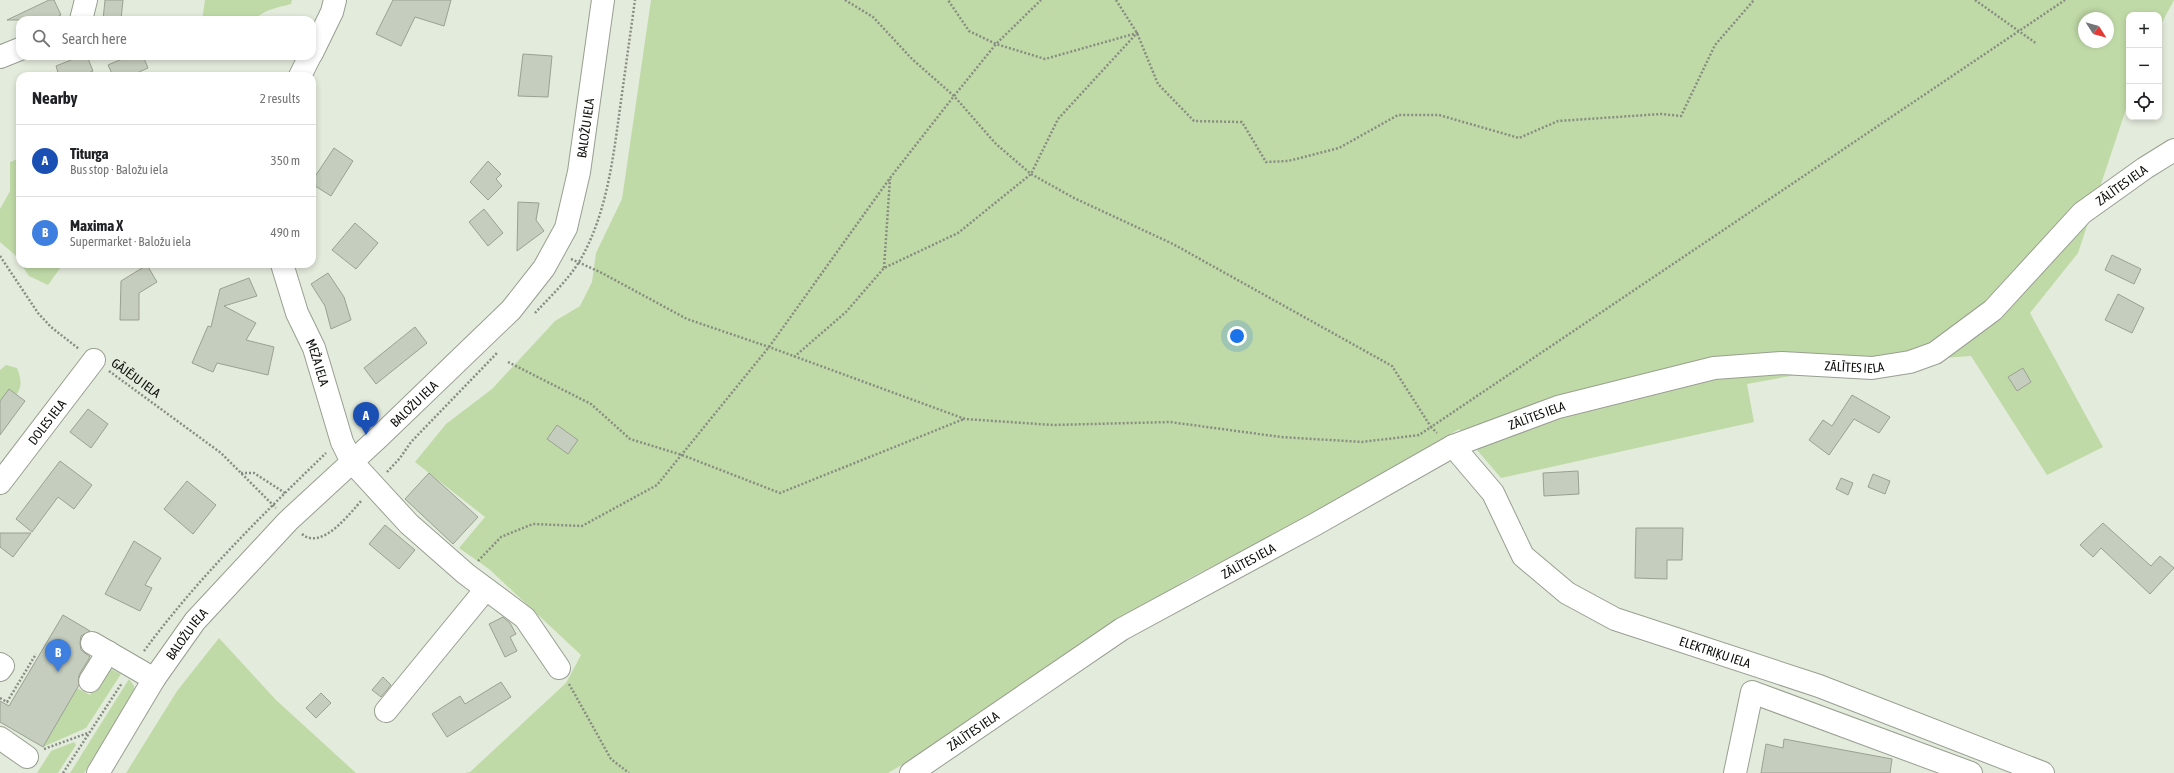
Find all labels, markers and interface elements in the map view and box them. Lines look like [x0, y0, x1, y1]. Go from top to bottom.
north arrow [2078, 12, 2114, 48]
map controls [2126, 12, 2162, 120]
button: + [2126, 12, 2162, 48]
search box [16, 16, 316, 60]
icon: search [30, 27, 52, 49]
text: Search here [62, 30, 127, 47]
button: − [2126, 48, 2162, 84]
button: locate [2126, 84, 2162, 120]
text: Nearby [32, 88, 78, 108]
text: 2 results [260, 91, 300, 106]
street label: BALOŽU IELA [574, 97, 597, 159]
text: Titurga [70, 145, 108, 162]
text: A [42, 153, 48, 168]
text: 350 m [271, 153, 300, 168]
street label: ZĀLĪTES IELA [2093, 161, 2150, 208]
text: Bus stop · Baložu iela [70, 162, 168, 177]
text: Maxima X [70, 217, 123, 234]
text: B [42, 225, 48, 240]
text: 490 m [271, 225, 300, 240]
text: Supermarket · Baložu iela [70, 234, 191, 249]
your location [1227, 326, 1247, 346]
street label: MEŽA IELA [303, 336, 333, 388]
street label: GĀJĒJU IELA [109, 355, 164, 401]
street label: ZĀLĪTES IELA [1824, 358, 1886, 376]
street label: BALOŽU IELA [387, 377, 441, 430]
street label: DOLES IELA [25, 396, 69, 447]
street label: ZĀLĪTES IELA [1506, 398, 1567, 432]
pin: A [353, 402, 379, 435]
street label: ZĀLĪTES IELA [1219, 540, 1278, 581]
street label: BALOŽU IELA [163, 605, 211, 663]
street label: ELEKTRIĶU IELA [1678, 633, 1753, 671]
pin: B [45, 639, 71, 672]
street label: ZĀLĪTES IELA [944, 707, 1002, 754]

